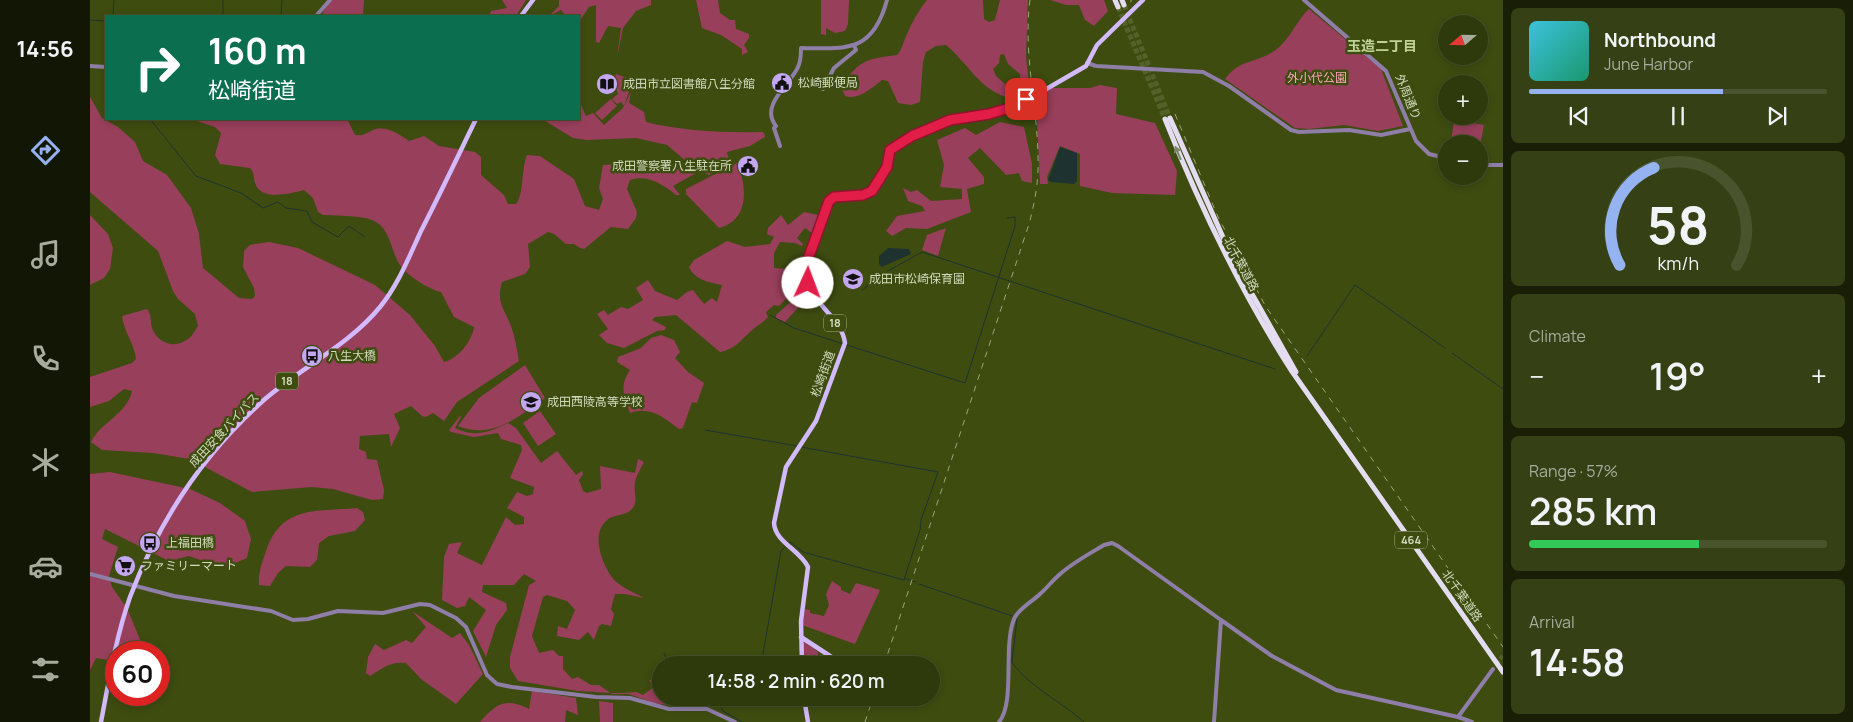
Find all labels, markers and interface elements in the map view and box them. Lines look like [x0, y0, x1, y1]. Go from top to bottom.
north arrow [1438, 15, 1488, 65]
map controls [1438, 15, 1488, 185]
text: 160 m [208, 27, 307, 75]
text: Northbound [1604, 27, 1716, 53]
text: 14:56 [16, 34, 74, 64]
icon: right [125, 35, 190, 100]
district label: 玉造二丁目 [1347, 36, 1417, 55]
text: June Harbor [1604, 53, 1693, 75]
park label: 外小代公園 [1287, 69, 1347, 86]
public building icon: 松崎郵便局 [770, 71, 794, 95]
street label: 外周通り [1392, 71, 1425, 122]
library icon: 成田市立図書館八生分館 [595, 72, 619, 96]
place label: 松崎郵便局 [798, 74, 858, 91]
text: 松崎街道 [208, 75, 296, 105]
place label: 成田市立図書館八生分館 [623, 75, 755, 92]
button: + [1438, 75, 1488, 125]
pin [1005, 78, 1047, 120]
icon: arrive [1012, 85, 1040, 113]
icon: previous [1565, 102, 1593, 130]
icon: pause [1664, 102, 1692, 130]
icon: next [1763, 102, 1791, 130]
icon: directions [28, 133, 63, 168]
button: − [1438, 135, 1488, 185]
one-way arrow [1174, 146, 1182, 160]
public building icon: 成田警察署八生駐在所 [736, 154, 760, 178]
place label: 成田警察署八生駐在所 [612, 157, 732, 174]
text: 58 [1647, 189, 1709, 260]
street label: 北千葉道路 [1220, 233, 1263, 294]
icon: music [28, 237, 63, 272]
text: km/h [1657, 251, 1699, 275]
position arrow [781, 256, 833, 308]
school or university icon: 成田市松崎保育園 [841, 267, 865, 291]
place label: 成田市松崎保育園 [869, 270, 965, 287]
road number: 18 [824, 314, 846, 332]
text: Climate [1529, 325, 1586, 347]
icon: phone [28, 341, 63, 376]
bus stop icon: 八生大橋 [300, 344, 324, 368]
place label: 八生大橋 [328, 347, 376, 364]
street label: 松崎街道 [806, 348, 839, 399]
text: 19° [1649, 349, 1706, 401]
text: − [1529, 357, 1544, 395]
text: + [1811, 357, 1827, 395]
road number: 18 [276, 372, 298, 390]
street label: 成田安食バイパス [185, 389, 263, 470]
school or university icon: 成田西陵高等学校 [519, 390, 543, 414]
place label: 成田西陵高等学校 [547, 393, 643, 410]
icon: climate [28, 445, 63, 480]
text: Range · 57% [1529, 460, 1618, 482]
text: 285 km [1529, 484, 1657, 536]
bus stop icon: 上福田橋 [138, 531, 162, 555]
road number: 464 [1395, 532, 1427, 548]
place label: 上福田橋 [166, 534, 214, 551]
icon: car [28, 549, 63, 584]
supermarket icon: ファミリーマート [113, 554, 137, 578]
place label: ファミリーマート [141, 557, 237, 574]
street label: 北千葉道路 [1438, 566, 1487, 625]
text: Arrival [1529, 611, 1575, 633]
text: 14:58 [1529, 635, 1625, 687]
speed limit sign: 60 [105, 641, 170, 706]
icon: filters [28, 652, 63, 687]
text: 14:58 · 2 min · 620 m [707, 668, 885, 694]

